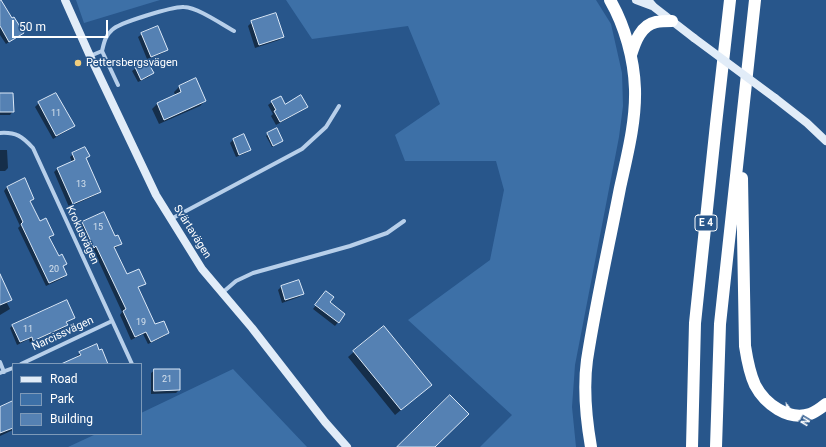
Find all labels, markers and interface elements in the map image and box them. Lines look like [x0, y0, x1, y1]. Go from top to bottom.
scale bar [14, 12, 110, 38]
text: 50 m [19, 20, 46, 34]
place label: Pettersbergsvägen [86, 56, 178, 70]
marker: Pettersbergsvägen [73, 58, 83, 68]
house number: 11 [51, 109, 61, 119]
house number: 13 [76, 180, 86, 190]
street label: Krokusvägen [63, 203, 101, 267]
street label: Svärtavägen [170, 203, 214, 261]
road number: E 4 [695, 215, 717, 231]
house number: 15 [93, 223, 103, 233]
house number: 20 [49, 265, 59, 275]
street label: Narcissvägen [30, 314, 96, 354]
house number: 19 [136, 318, 146, 328]
house number: 11 [23, 325, 33, 335]
legend [12, 363, 142, 435]
text: Road [50, 372, 78, 386]
house number: 21 [162, 375, 172, 385]
text: Park [50, 392, 74, 406]
north arrow [774, 395, 814, 435]
text: Building [50, 412, 93, 426]
text: N [797, 415, 812, 428]

